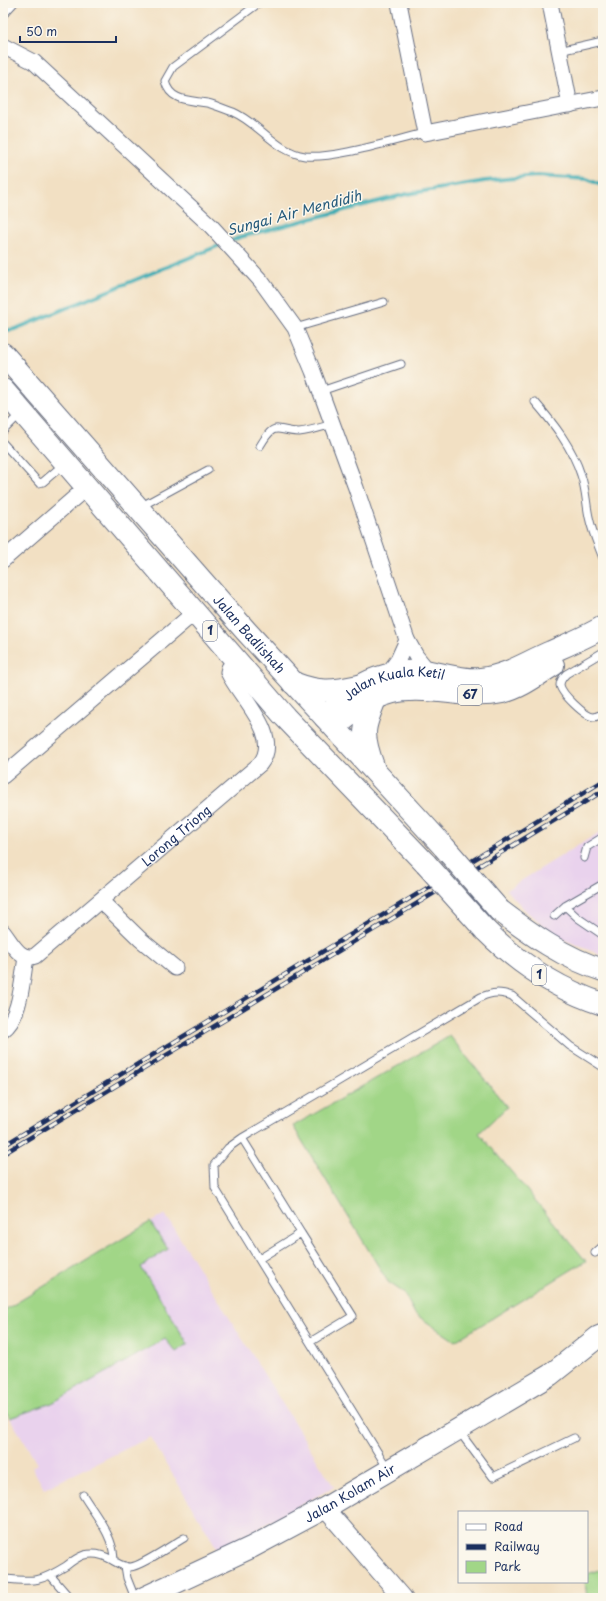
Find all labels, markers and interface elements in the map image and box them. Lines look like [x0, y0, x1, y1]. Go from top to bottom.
scale bar [20, 18, 116, 44]
text: 50 m [26, 22, 57, 40]
water label: Sungai Air Mendidih [224, 184, 364, 241]
street label: Jalan Badlishah [209, 590, 290, 677]
road number: 1 [203, 621, 217, 641]
street label: Jalan Kuala Ketil [339, 661, 447, 705]
road number: 67 [458, 685, 482, 705]
street label: Lorong Triong [137, 800, 215, 870]
road number: 1 [532, 965, 546, 985]
street label: Jalan Kolam Air [301, 1459, 399, 1526]
legend [458, 1511, 588, 1583]
text: Road [494, 1517, 523, 1535]
text: Railway [494, 1537, 540, 1555]
text: Park [494, 1557, 521, 1575]

